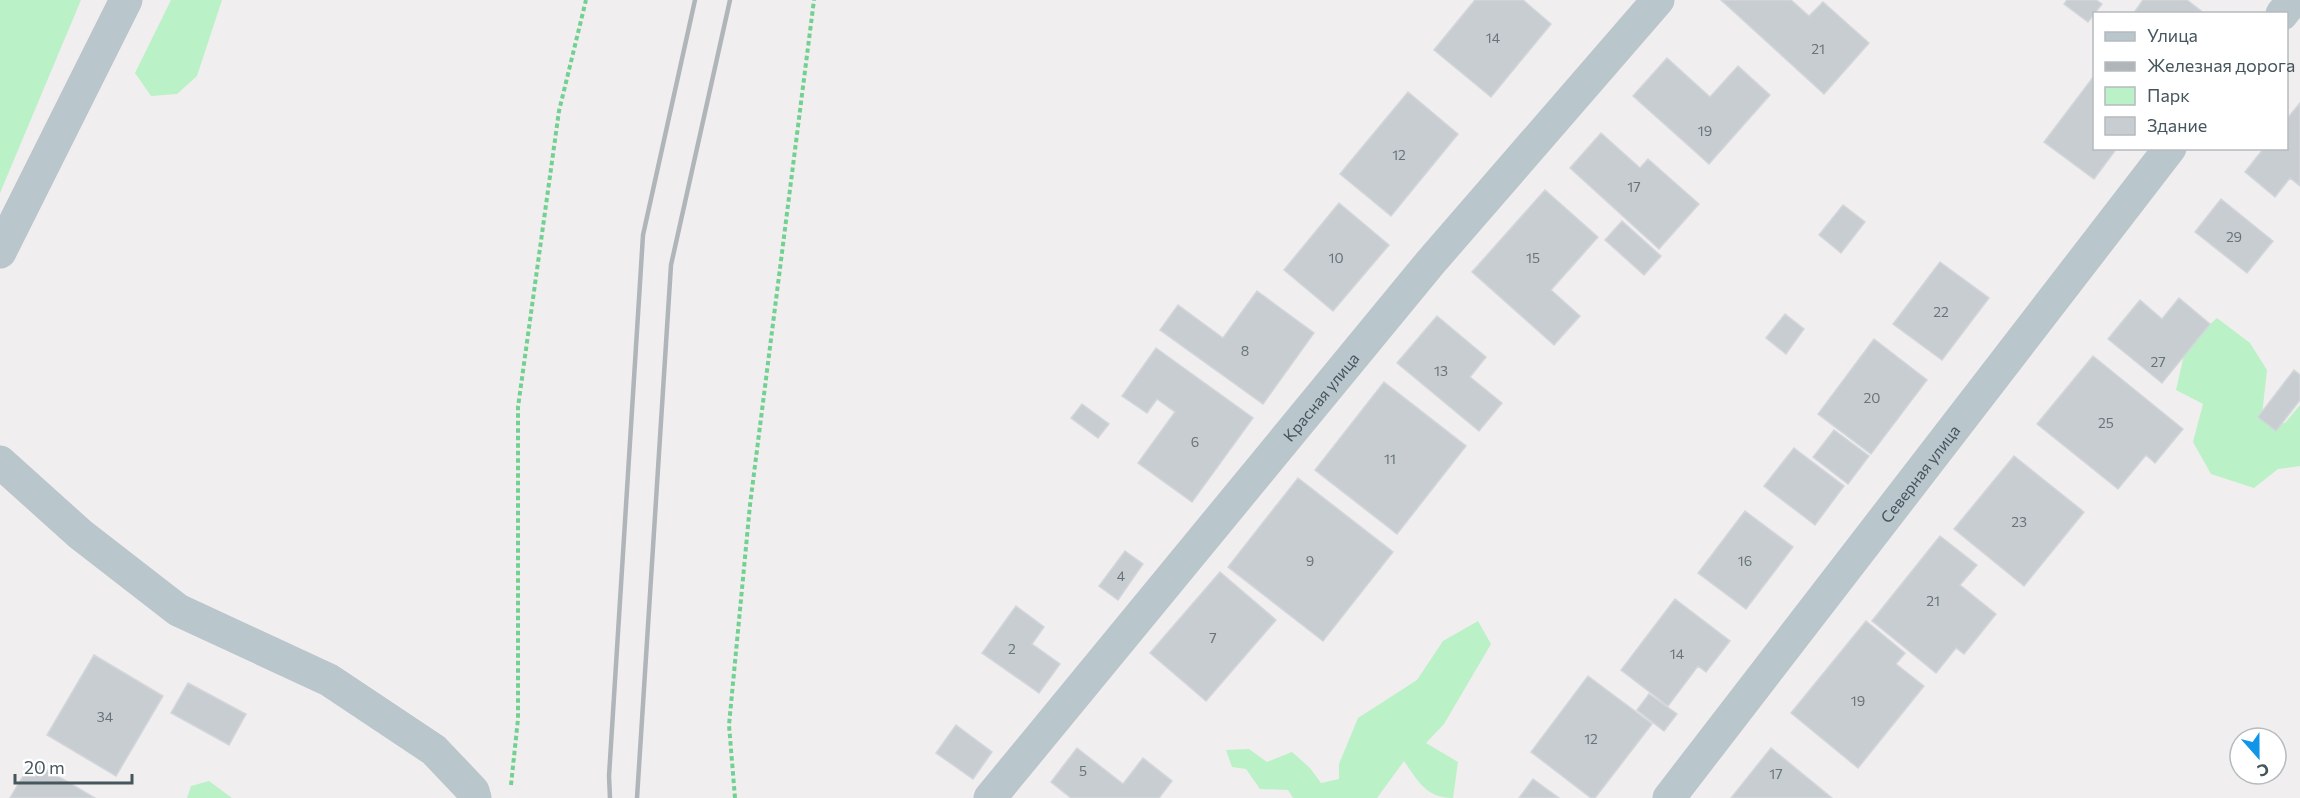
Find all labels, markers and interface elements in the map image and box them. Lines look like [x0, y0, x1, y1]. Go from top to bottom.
legend [2093, 12, 2288, 150]
text: Улица [2147, 24, 2198, 46]
house number: 14 [1486, 29, 1501, 46]
house number: 21 [1811, 40, 1825, 57]
text: Железная дорога [2147, 54, 2295, 76]
text: Парк [2147, 84, 2190, 106]
text: Здание [2147, 114, 2207, 136]
house number: 19 [1698, 122, 1712, 139]
house number: 12 [1392, 146, 1406, 163]
house number: 17 [1627, 178, 1641, 195]
house number: 29 [2226, 228, 2242, 245]
house number: 10 [1328, 249, 1344, 266]
house number: 15 [1526, 249, 1540, 266]
house number: 22 [1933, 303, 1949, 320]
house number: 8 [1241, 342, 1249, 359]
street label: Красная улица [1278, 348, 1362, 445]
house number: 27 [2150, 353, 2166, 370]
house number: 13 [1434, 362, 1448, 379]
house number: 20 [1864, 389, 1880, 406]
house number: 25 [2098, 414, 2114, 431]
street label: Северная улица [1876, 421, 1963, 526]
house number: 6 [1191, 433, 1199, 450]
house number: 11 [1384, 450, 1396, 467]
house number: 23 [2011, 513, 2027, 530]
house number: 9 [1306, 552, 1314, 569]
house number: 16 [1738, 552, 1752, 569]
house number: 4 [1117, 567, 1126, 584]
house number: 21 [1926, 592, 1940, 609]
house number: 7 [1209, 629, 1217, 646]
house number: 2 [1008, 640, 1016, 657]
house number: 14 [1670, 645, 1685, 662]
house number: 19 [1851, 692, 1865, 709]
house number: 34 [97, 708, 114, 725]
north arrow [2228, 726, 2288, 786]
house number: 12 [1584, 730, 1598, 747]
scale bar [15, 747, 132, 785]
text: 20 m [24, 756, 65, 778]
text: С [2255, 760, 2272, 781]
house number: 5 [1079, 762, 1087, 779]
house number: 17 [1769, 765, 1783, 782]

